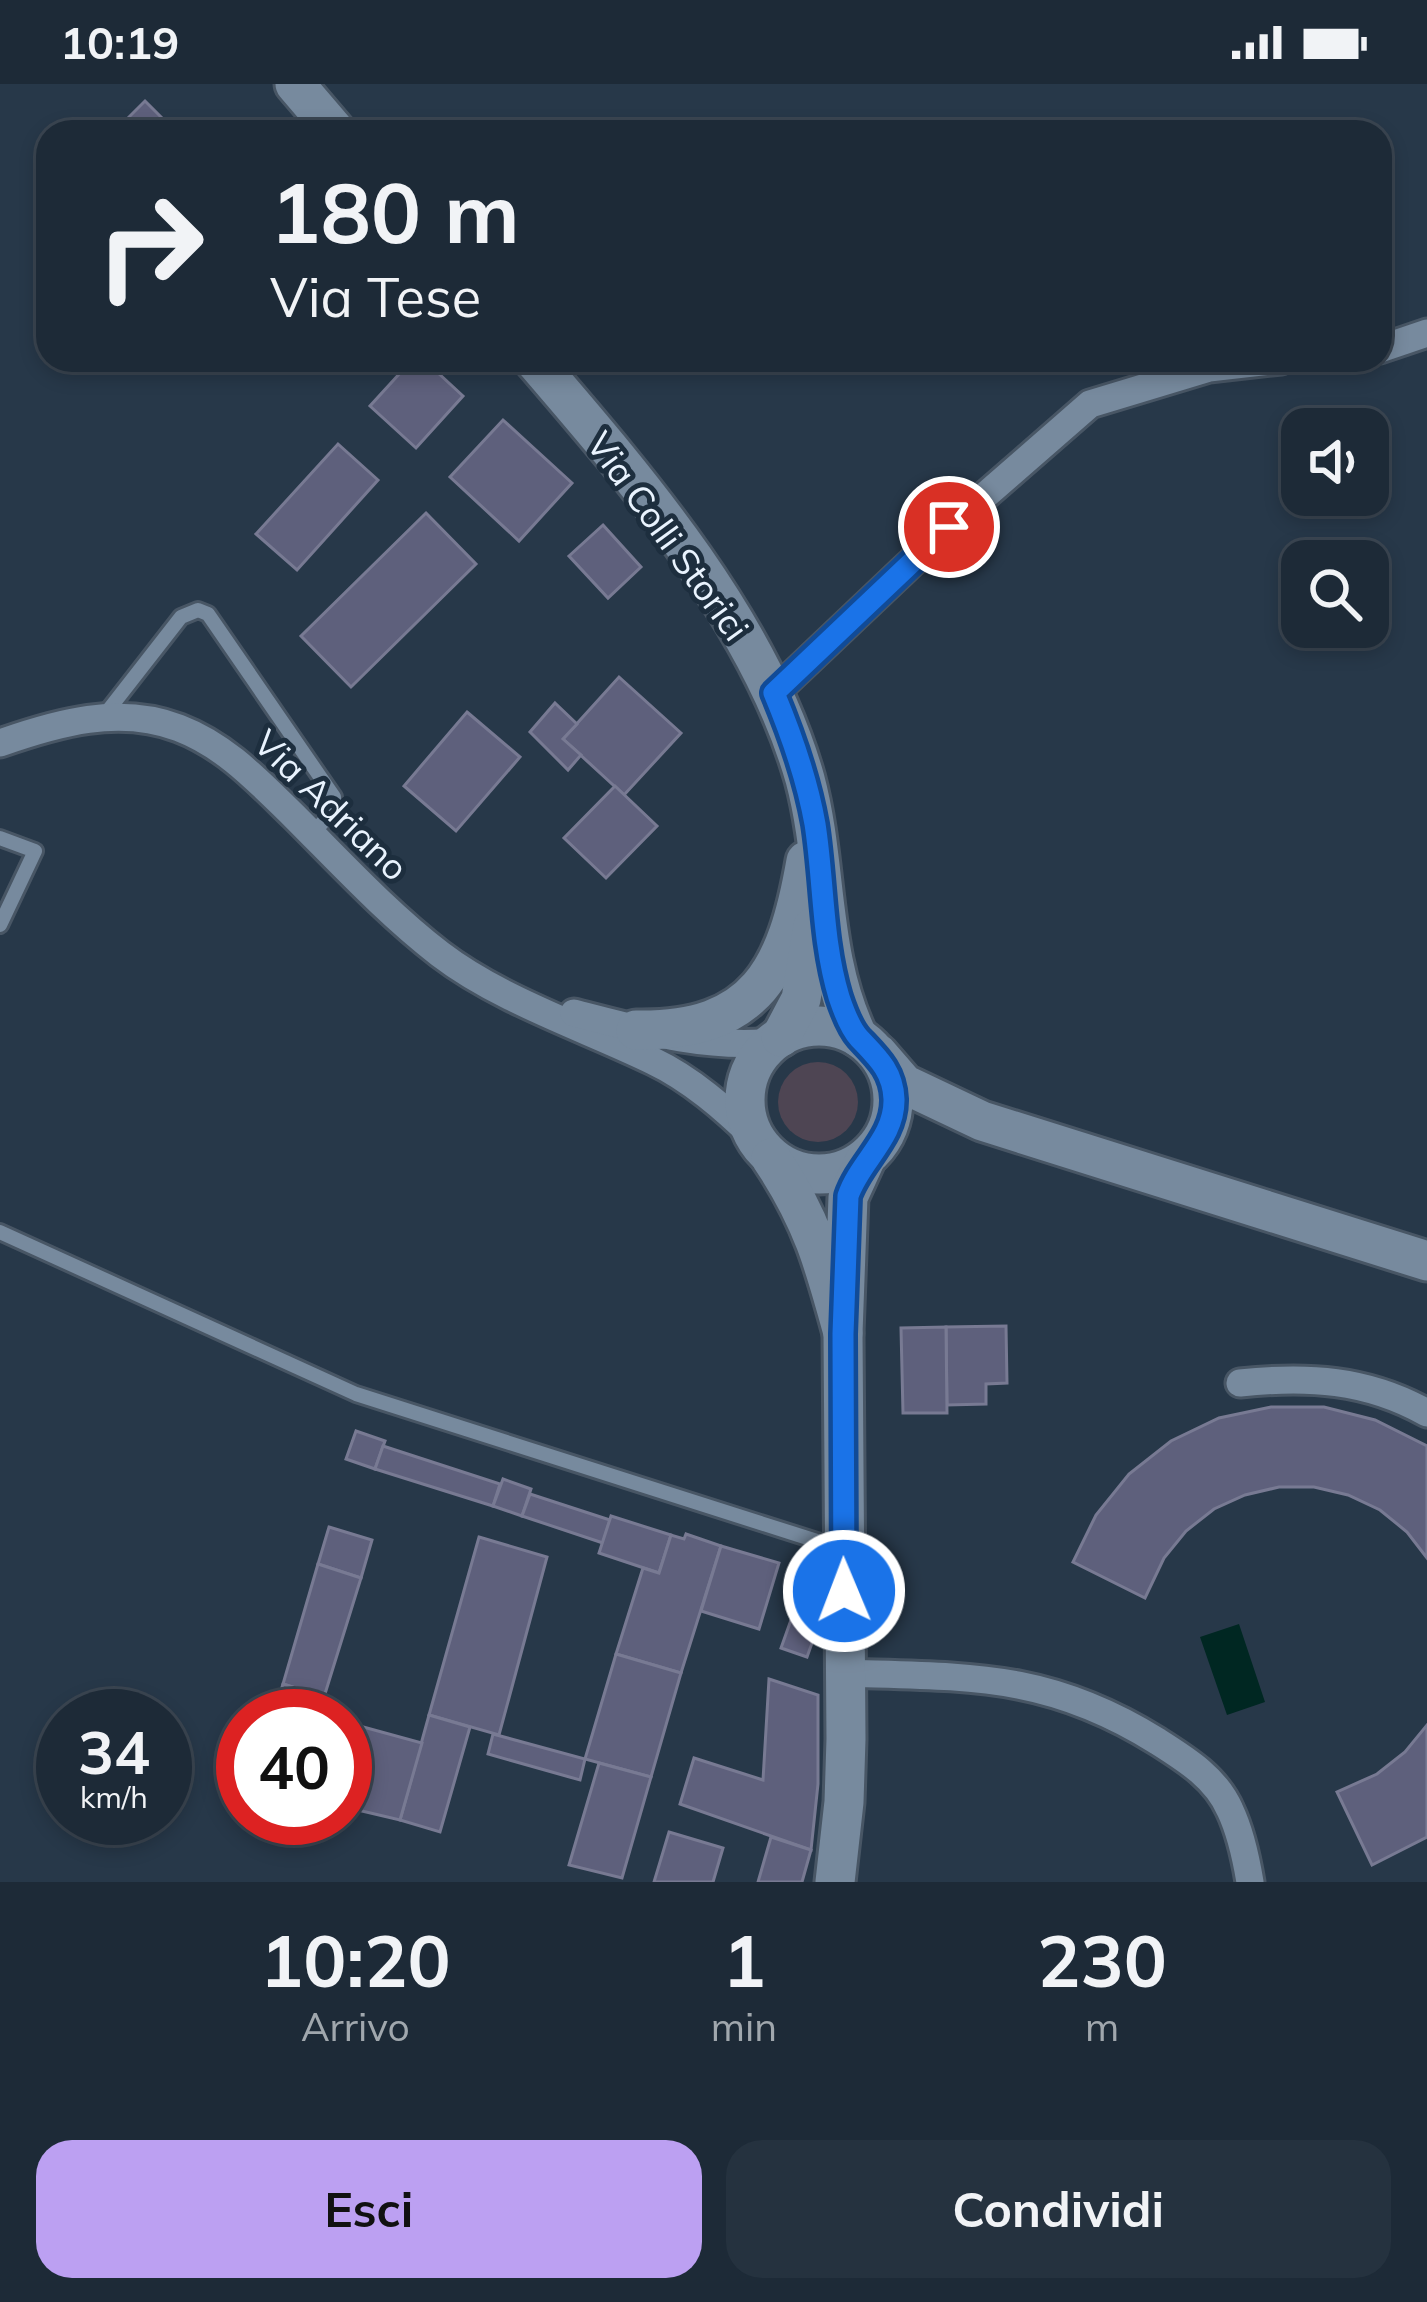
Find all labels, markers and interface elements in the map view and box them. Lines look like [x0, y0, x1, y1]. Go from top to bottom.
text: 10:19 [60, 14, 179, 70]
text: 180 m [270, 159, 520, 264]
icon: right [72, 168, 228, 324]
text: Via Tese [270, 263, 481, 331]
map controls [1281, 408, 1389, 648]
button: sound [1281, 408, 1389, 516]
street label: Via Colli Storici [578, 423, 759, 649]
pin [898, 476, 1000, 578]
icon: arrive [916, 494, 982, 560]
button: search [1281, 540, 1389, 648]
street label: Via Adriano [245, 720, 418, 889]
position arrow [781, 1528, 907, 1654]
speed limit sign: 40 [216, 1689, 372, 1845]
text: 34 [78, 1714, 150, 1789]
text: km/h [80, 1778, 148, 1816]
text: 10:20 [260, 1915, 451, 2005]
text: 1 [722, 1915, 766, 2005]
text: 230 [1037, 1915, 1167, 2005]
text: Arrivo [301, 2002, 410, 2051]
text: min [711, 2002, 777, 2051]
text: m [1085, 2002, 1119, 2051]
button: Esci [36, 2140, 702, 2278]
button: Condividi [726, 2140, 1391, 2278]

